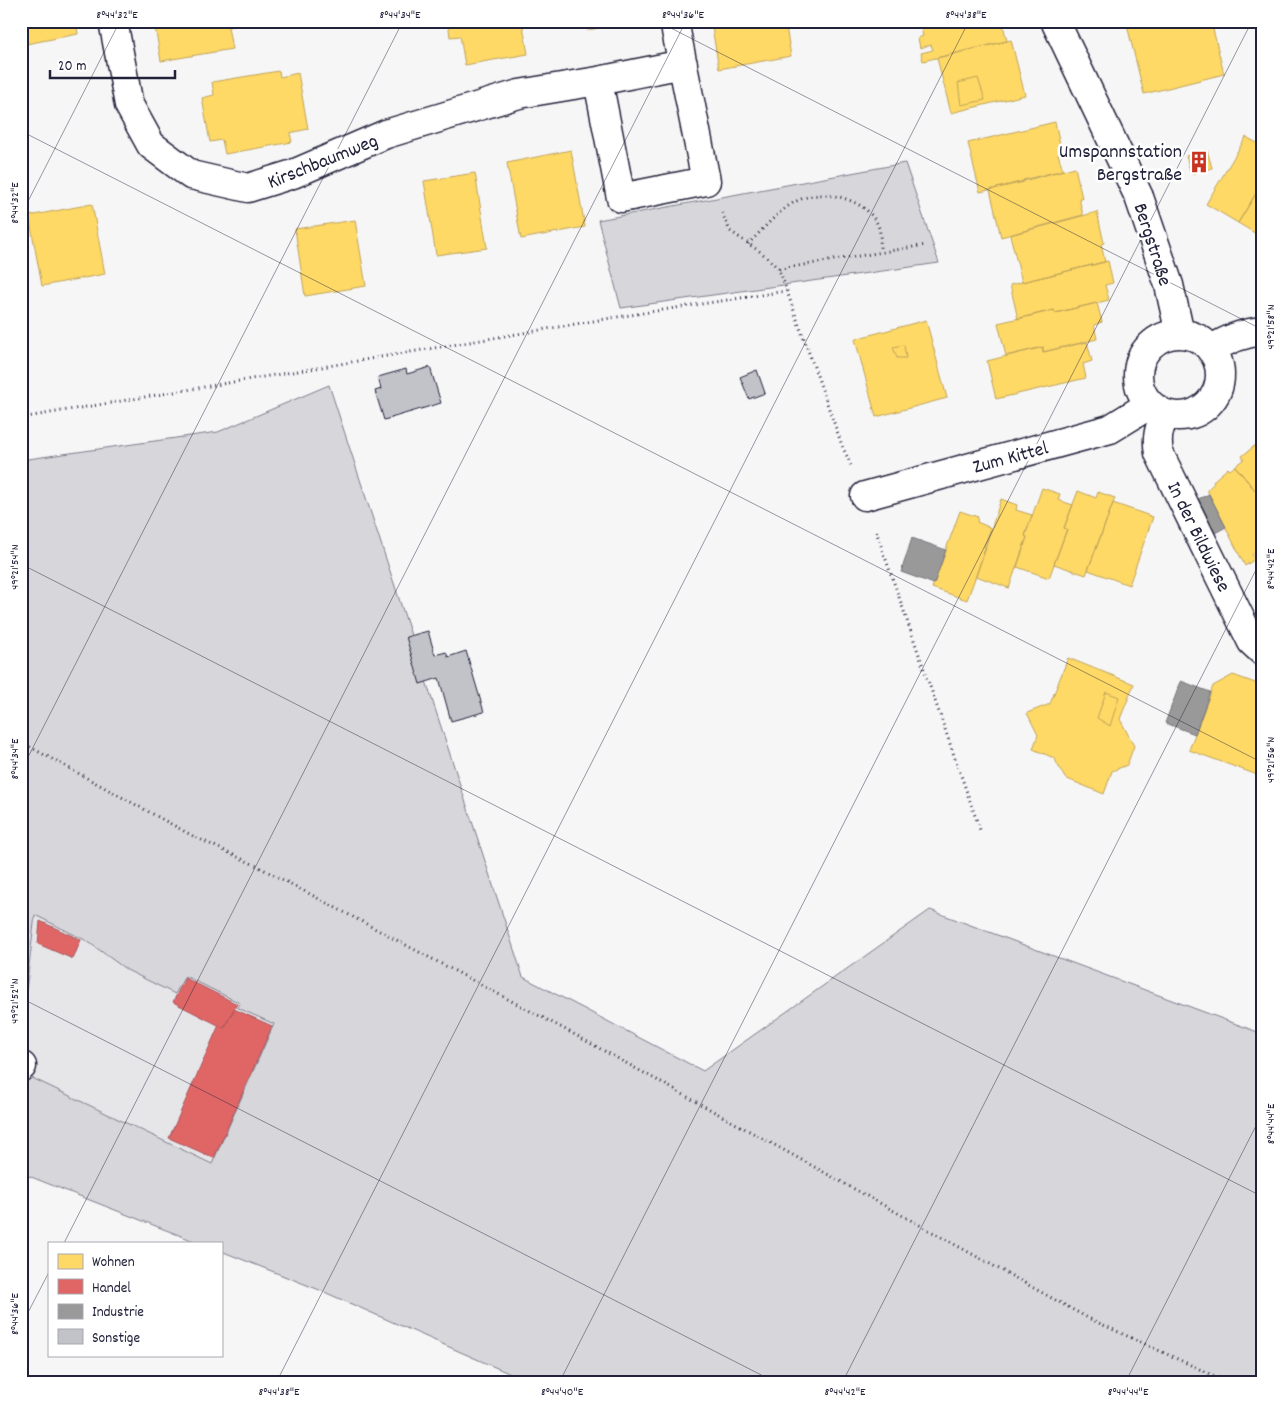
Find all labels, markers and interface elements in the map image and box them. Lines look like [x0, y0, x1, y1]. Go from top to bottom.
text: 8°44'32"E [96, 7, 138, 24]
text: 8°44'34"E [379, 7, 421, 24]
text: 8°44'36"E [662, 7, 705, 24]
text: 8°44'38"E [946, 7, 987, 24]
scale bar [50, 48, 175, 80]
text: 20 m [58, 56, 86, 78]
street label: Kirschbaumweg [264, 128, 383, 198]
place label: Umspannstation Bergstraße [1059, 139, 1182, 190]
building icon: Umspannstation Bergstraße [1186, 149, 1212, 175]
text: 8°44'32"E [7, 182, 24, 224]
street label: Bergstraße [1125, 200, 1178, 290]
text: 49°21'58"N [1263, 304, 1280, 350]
street label: Zum Kittel [970, 435, 1052, 482]
street label: In der Bildwiese [1158, 477, 1236, 598]
text: 49°21'54"N [7, 544, 24, 590]
text: 8°44'42"E [1263, 548, 1280, 589]
text: 49°21'56"N [1263, 737, 1280, 783]
text: 8°44'34"E [7, 738, 24, 780]
text: 49°21'52"N [7, 978, 24, 1024]
text: 8°44'44"E [1263, 1103, 1280, 1144]
legend [48, 1242, 222, 1356]
text: Wohnen [92, 1252, 135, 1274]
text: Handel [92, 1278, 131, 1300]
text: 8°44'36"E [7, 1292, 24, 1335]
text: Industrie [92, 1302, 144, 1324]
text: Sonstige [92, 1328, 140, 1350]
text: 8°44'38"E [259, 1384, 300, 1401]
text: 8°44'40"E [541, 1384, 584, 1401]
text: 8°44'42"E [825, 1384, 866, 1401]
text: 8°44'44"E [1108, 1384, 1149, 1401]

